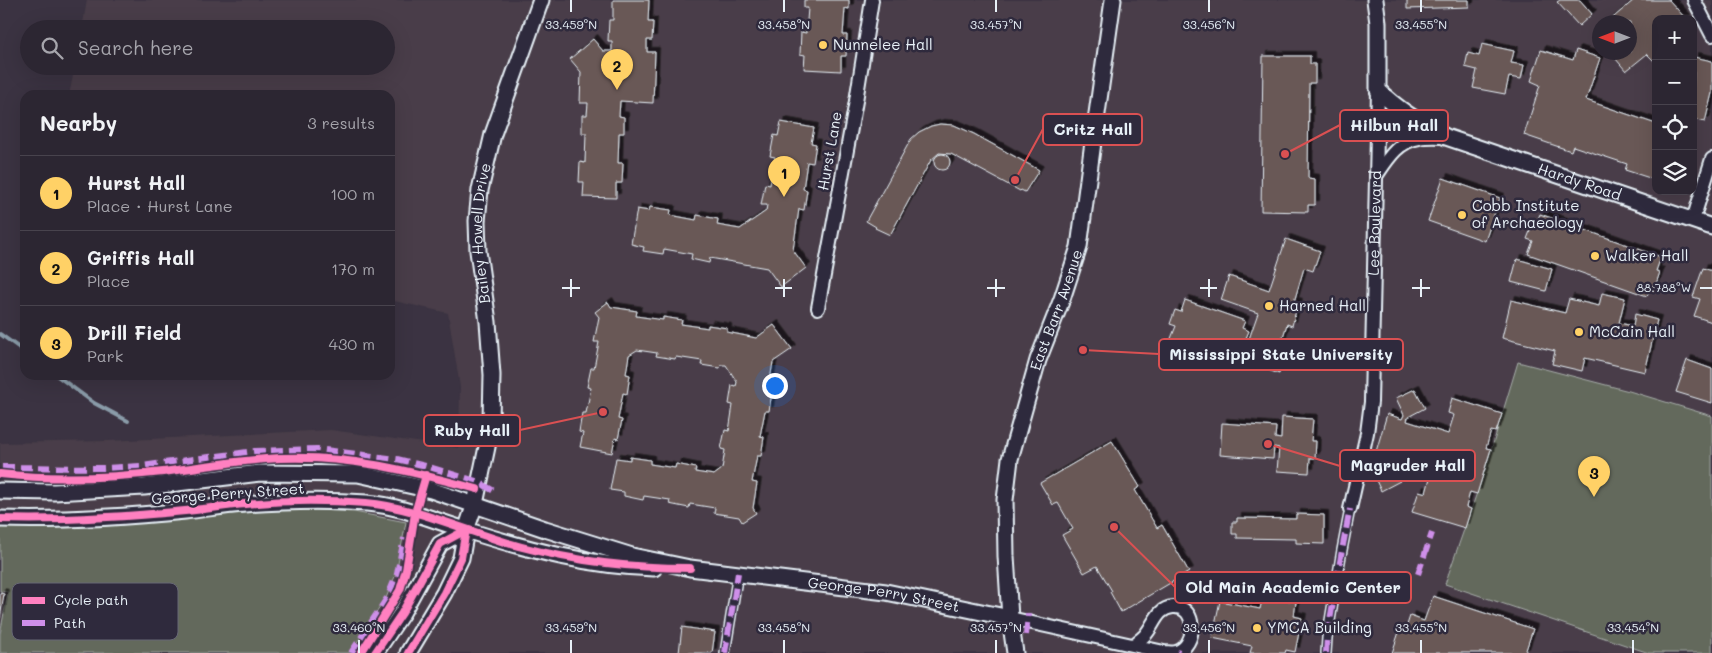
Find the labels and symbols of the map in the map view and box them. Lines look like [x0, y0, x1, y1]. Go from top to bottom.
north arrow [1592, 15, 1637, 60]
text: 33.459°N [545, 16, 597, 32]
text: 33.458°N [758, 16, 810, 32]
text: 33.457°N [970, 16, 1022, 32]
text: 33.456°N [1183, 16, 1235, 32]
text: 33.455°N [1395, 16, 1447, 32]
place label: Nunnelee Hall [833, 34, 933, 54]
marker: Nunnelee Hall [817, 39, 829, 51]
pin: 2 [601, 49, 633, 90]
street label: Hurst Lane [812, 110, 846, 192]
callout: Hilbun Hall [1340, 110, 1448, 141]
callout: Critz Hall [1043, 114, 1142, 145]
text: Hilbun Hall [1350, 114, 1438, 135]
text: Critz Hall [1054, 118, 1132, 139]
pin: 1 [768, 156, 800, 197]
street label: Hardy Road [1535, 158, 1624, 205]
street label: Bailey Howell Drive [466, 161, 495, 305]
street label: Lee Boulevard [1363, 170, 1385, 276]
place label: Cobb Institute of Archaeology [1472, 195, 1584, 232]
marker: Cobb Institute of Archaeology [1456, 209, 1468, 221]
place label: Walker Hall [1605, 245, 1688, 265]
street label: East Barr Avenue [1025, 247, 1087, 372]
marker: Walker Hall [1589, 250, 1601, 262]
text: 88.788°W [1637, 279, 1691, 295]
place label: Harned Hall [1279, 295, 1366, 315]
marker: Harned Hall [1263, 300, 1275, 312]
place label: McCain Hall [1589, 321, 1675, 341]
marker: McCain Hall [1573, 326, 1585, 338]
callout: Mississippi State University [1159, 339, 1403, 370]
text: Mississippi State University [1169, 343, 1393, 364]
your location [762, 373, 788, 399]
callout: Ruby Hall [424, 415, 520, 446]
text: Ruby Hall [434, 419, 510, 440]
callout: Magruder Hall [1340, 450, 1475, 481]
text: Magruder Hall [1351, 454, 1465, 475]
pin: 3 [1578, 456, 1610, 497]
street label: George Perry Street [151, 478, 305, 508]
street label: George Perry Street [807, 572, 961, 616]
callout: Old Main Academic Center [1175, 572, 1411, 603]
text: Old Main Academic Center [1185, 576, 1401, 597]
legend [12, 583, 178, 640]
text: Cycle path [54, 590, 128, 609]
text: Path [54, 613, 85, 632]
place label: YMCA Building [1267, 617, 1372, 637]
text: 33.460°N [333, 619, 385, 635]
text: 33.459°N [545, 619, 597, 635]
text: 33.458°N [758, 619, 810, 635]
text: 33.457°N [970, 619, 1022, 635]
text: 33.456°N [1183, 619, 1235, 635]
text: 33.455°N [1395, 619, 1447, 635]
text: 33.454°N [1607, 619, 1659, 635]
marker: YMCA Building [1251, 622, 1263, 634]

